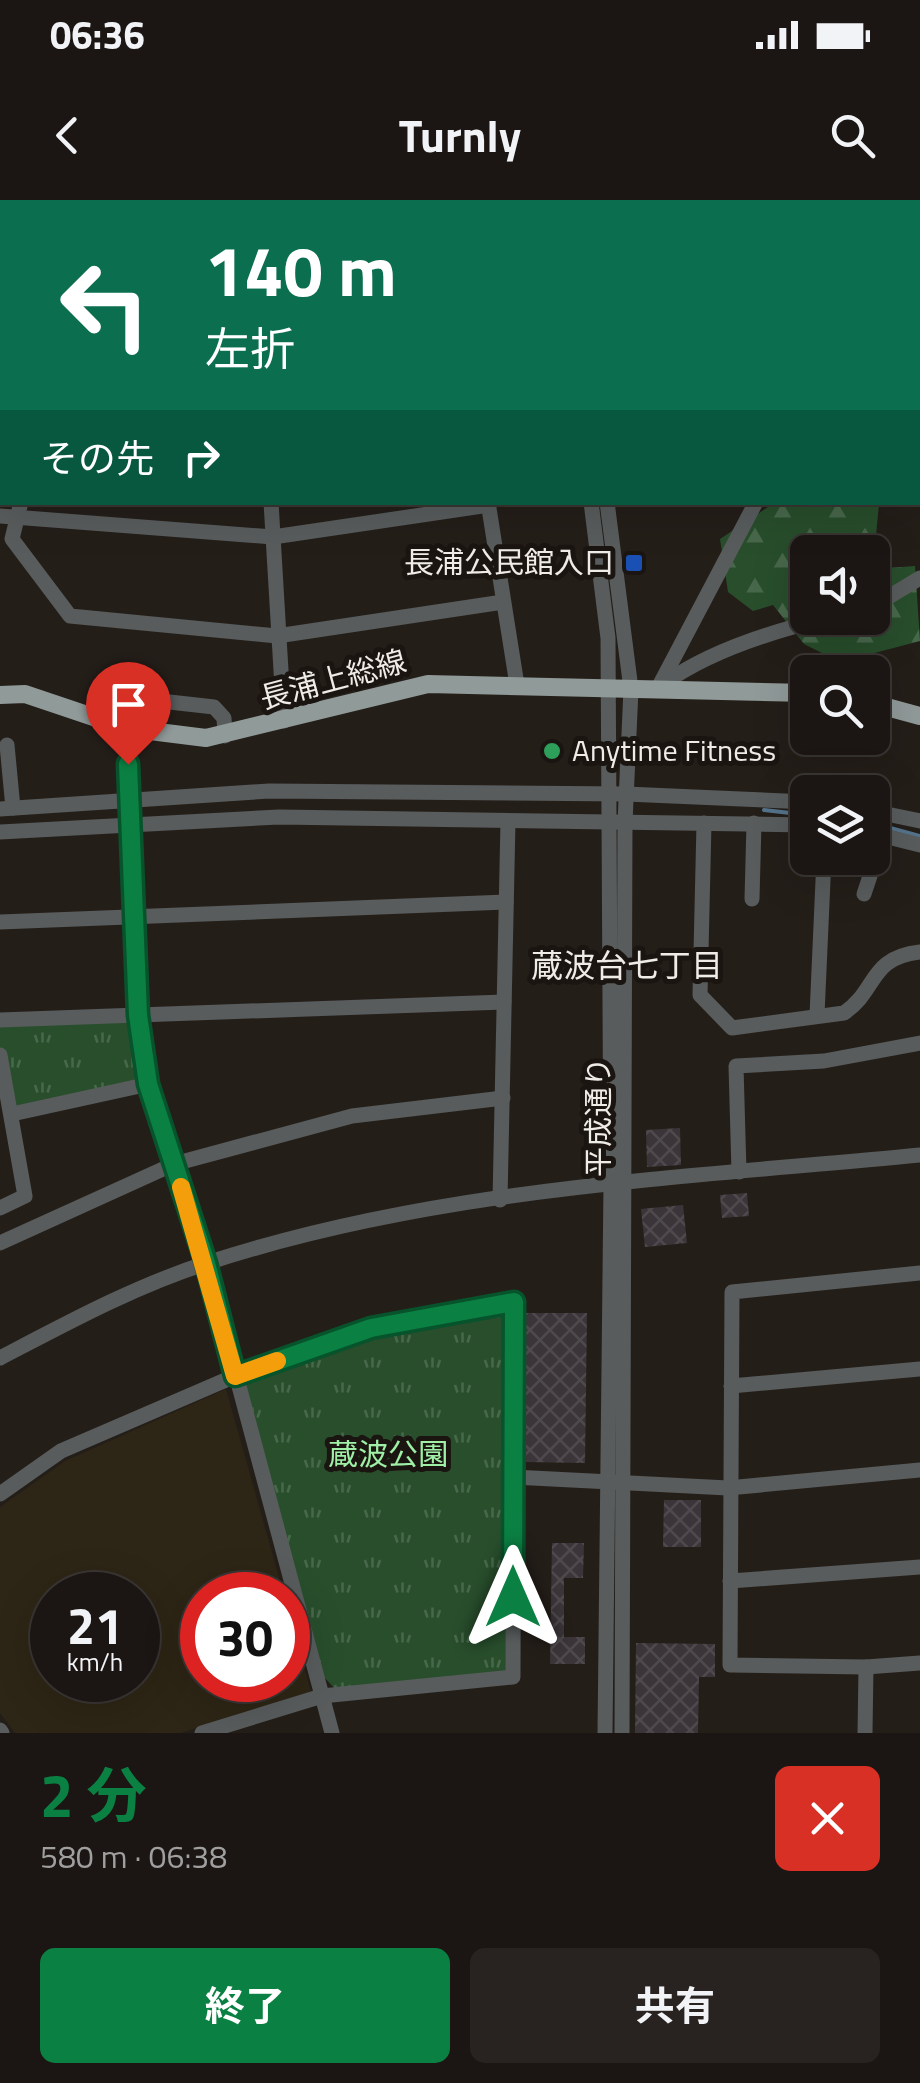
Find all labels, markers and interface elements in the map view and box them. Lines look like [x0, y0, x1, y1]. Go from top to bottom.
text: 06:36 [50, 6, 145, 64]
text: Turnly [399, 101, 521, 169]
icon: back [40, 108, 95, 163]
icon: search [825, 108, 880, 163]
text: 140 m [205, 217, 397, 323]
icon: left [40, 240, 170, 370]
text: 左折 [205, 314, 295, 382]
text: その先 [40, 429, 154, 487]
icon: right [174, 430, 229, 485]
map controls [790, 535, 890, 875]
button: sound [790, 535, 890, 635]
place label: 長浦公民館入口 [404, 539, 614, 585]
marker: 長浦公民館入口 [623, 552, 645, 574]
street label: 長浦上総線 [254, 637, 411, 721]
button: search [790, 655, 890, 755]
pin [86, 662, 171, 765]
icon: arrive [101, 677, 156, 732]
place label: Anytime Fitness [572, 727, 776, 773]
marker: Anytime Fitness [541, 740, 563, 762]
button: layers [790, 775, 890, 875]
district label: 蔵波台七丁目 [531, 941, 723, 989]
street label: 平成通り [575, 1057, 621, 1177]
park label: 蔵波公園 [328, 1431, 448, 1477]
position arrow [461, 1545, 565, 1649]
speed limit sign: 30 [180, 1572, 310, 1702]
text: 21 [67, 1587, 123, 1663]
text: km/h [67, 1643, 123, 1681]
text: 2 分 [40, 1749, 147, 1840]
button: close [775, 1766, 880, 1871]
text: 580 m · 06:38 [40, 1832, 227, 1880]
button: 終了 [40, 1948, 450, 2063]
button: 共有 [470, 1948, 880, 2063]

